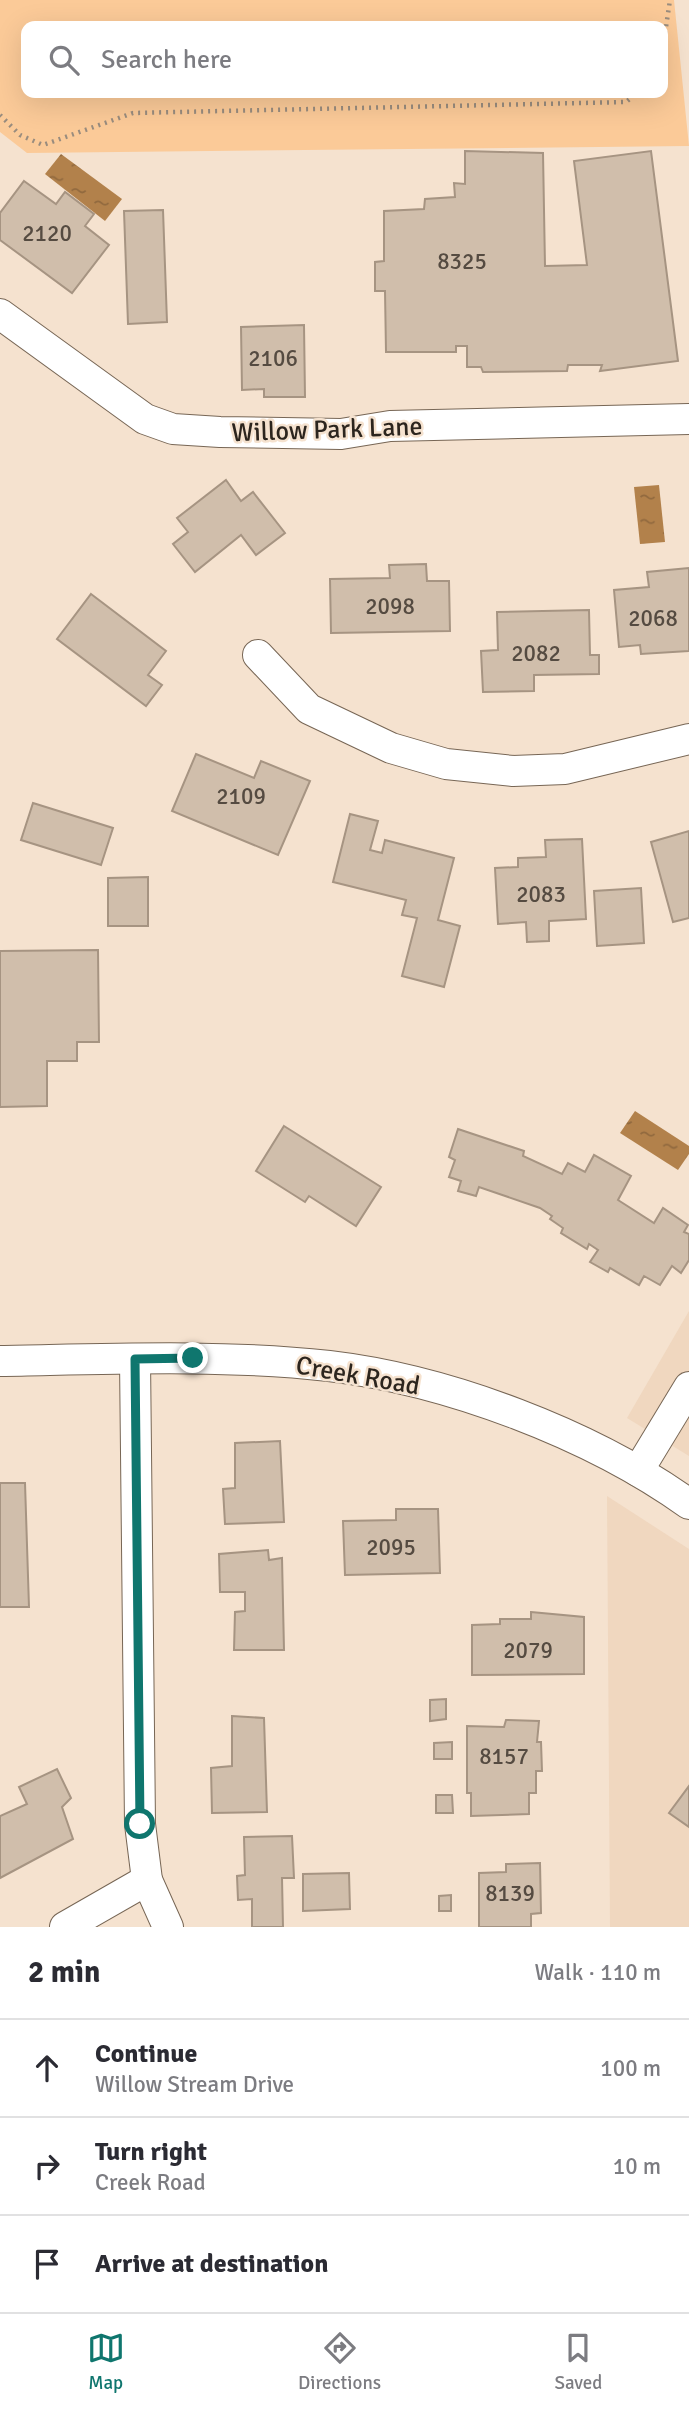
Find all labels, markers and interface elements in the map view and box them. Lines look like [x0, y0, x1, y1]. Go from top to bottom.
search box [21, 21, 668, 98]
icon: search [45, 41, 83, 79]
text: Search here [101, 44, 232, 76]
house number: 2120 [22, 219, 72, 248]
house number: 8325 [437, 247, 487, 276]
house number: 2106 [248, 344, 298, 373]
street label: Willow Park Lane [231, 411, 423, 449]
house number: 2098 [365, 592, 415, 621]
house number: 2068 [628, 604, 678, 633]
house number: 2082 [511, 639, 561, 668]
house number: 2109 [216, 782, 266, 811]
house number: 2083 [516, 880, 566, 909]
route end [177, 1342, 208, 1373]
street label: Creek Road [293, 1349, 422, 1403]
house number: 2095 [366, 1533, 416, 1562]
house number: 2079 [503, 1636, 553, 1665]
house number: 8157 [479, 1742, 529, 1771]
route start [124, 1808, 155, 1839]
house number: 8139 [485, 1879, 535, 1908]
text: 2 min [28, 1954, 100, 1991]
text: Walk · 110 m [535, 1958, 661, 1987]
text: Continue [95, 2038, 197, 2070]
icon: ahead [28, 2049, 66, 2087]
text: 100 m [600, 2054, 661, 2083]
text: Willow Stream Drive [95, 2070, 294, 2099]
text: Turn right [95, 2136, 207, 2168]
icon: right [28, 2147, 66, 2185]
text: 10 m [613, 2152, 661, 2181]
text: Creek Road [95, 2168, 206, 2197]
icon: arrive [28, 2245, 66, 2283]
text: Arrive at destination [95, 2248, 328, 2280]
tab: Map [87, 2329, 125, 2395]
tab: Directions [298, 2329, 381, 2395]
tab: Saved [554, 2329, 602, 2395]

